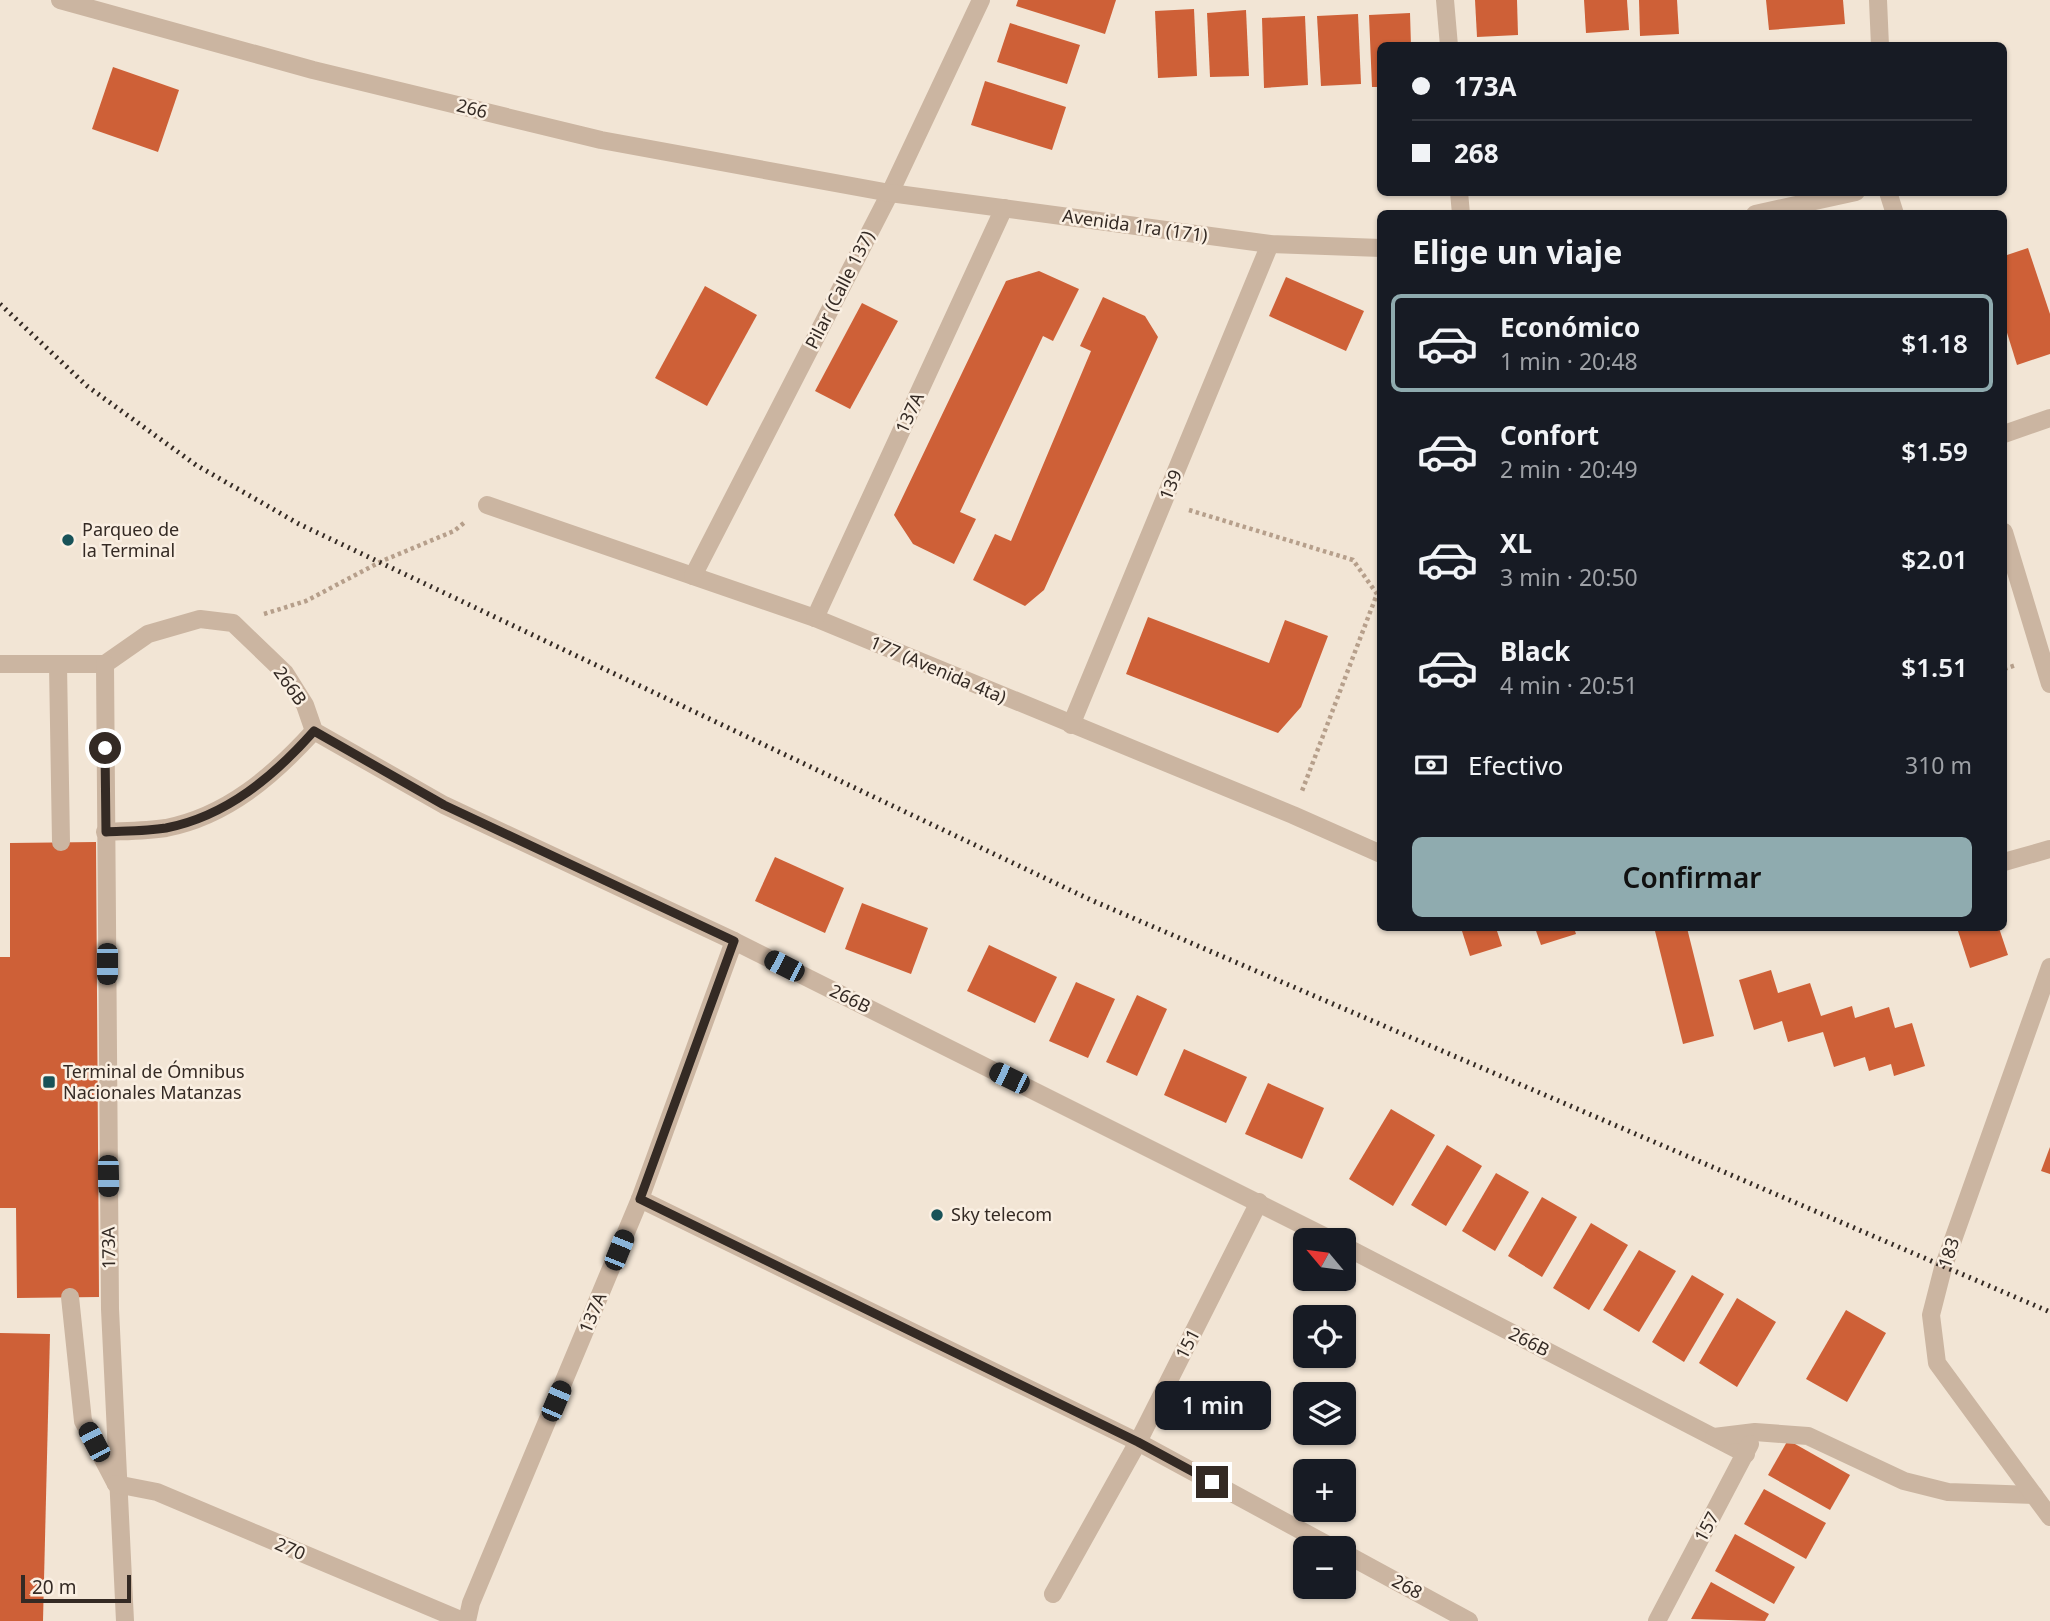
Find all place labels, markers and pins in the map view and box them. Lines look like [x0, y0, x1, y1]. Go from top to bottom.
place label: Parqueo de la Terminal [82, 517, 179, 562]
marker: Parqueo de la Terminal [60, 532, 76, 548]
place label: Terminal de Ómnibus Nacionales Matanzas [63, 1059, 245, 1104]
marker: Terminal de Ómnibus Nacionales Matanzas [41, 1074, 57, 1090]
place label: Sky telecom [951, 1202, 1052, 1226]
marker: Sky telecom [929, 1207, 945, 1223]

